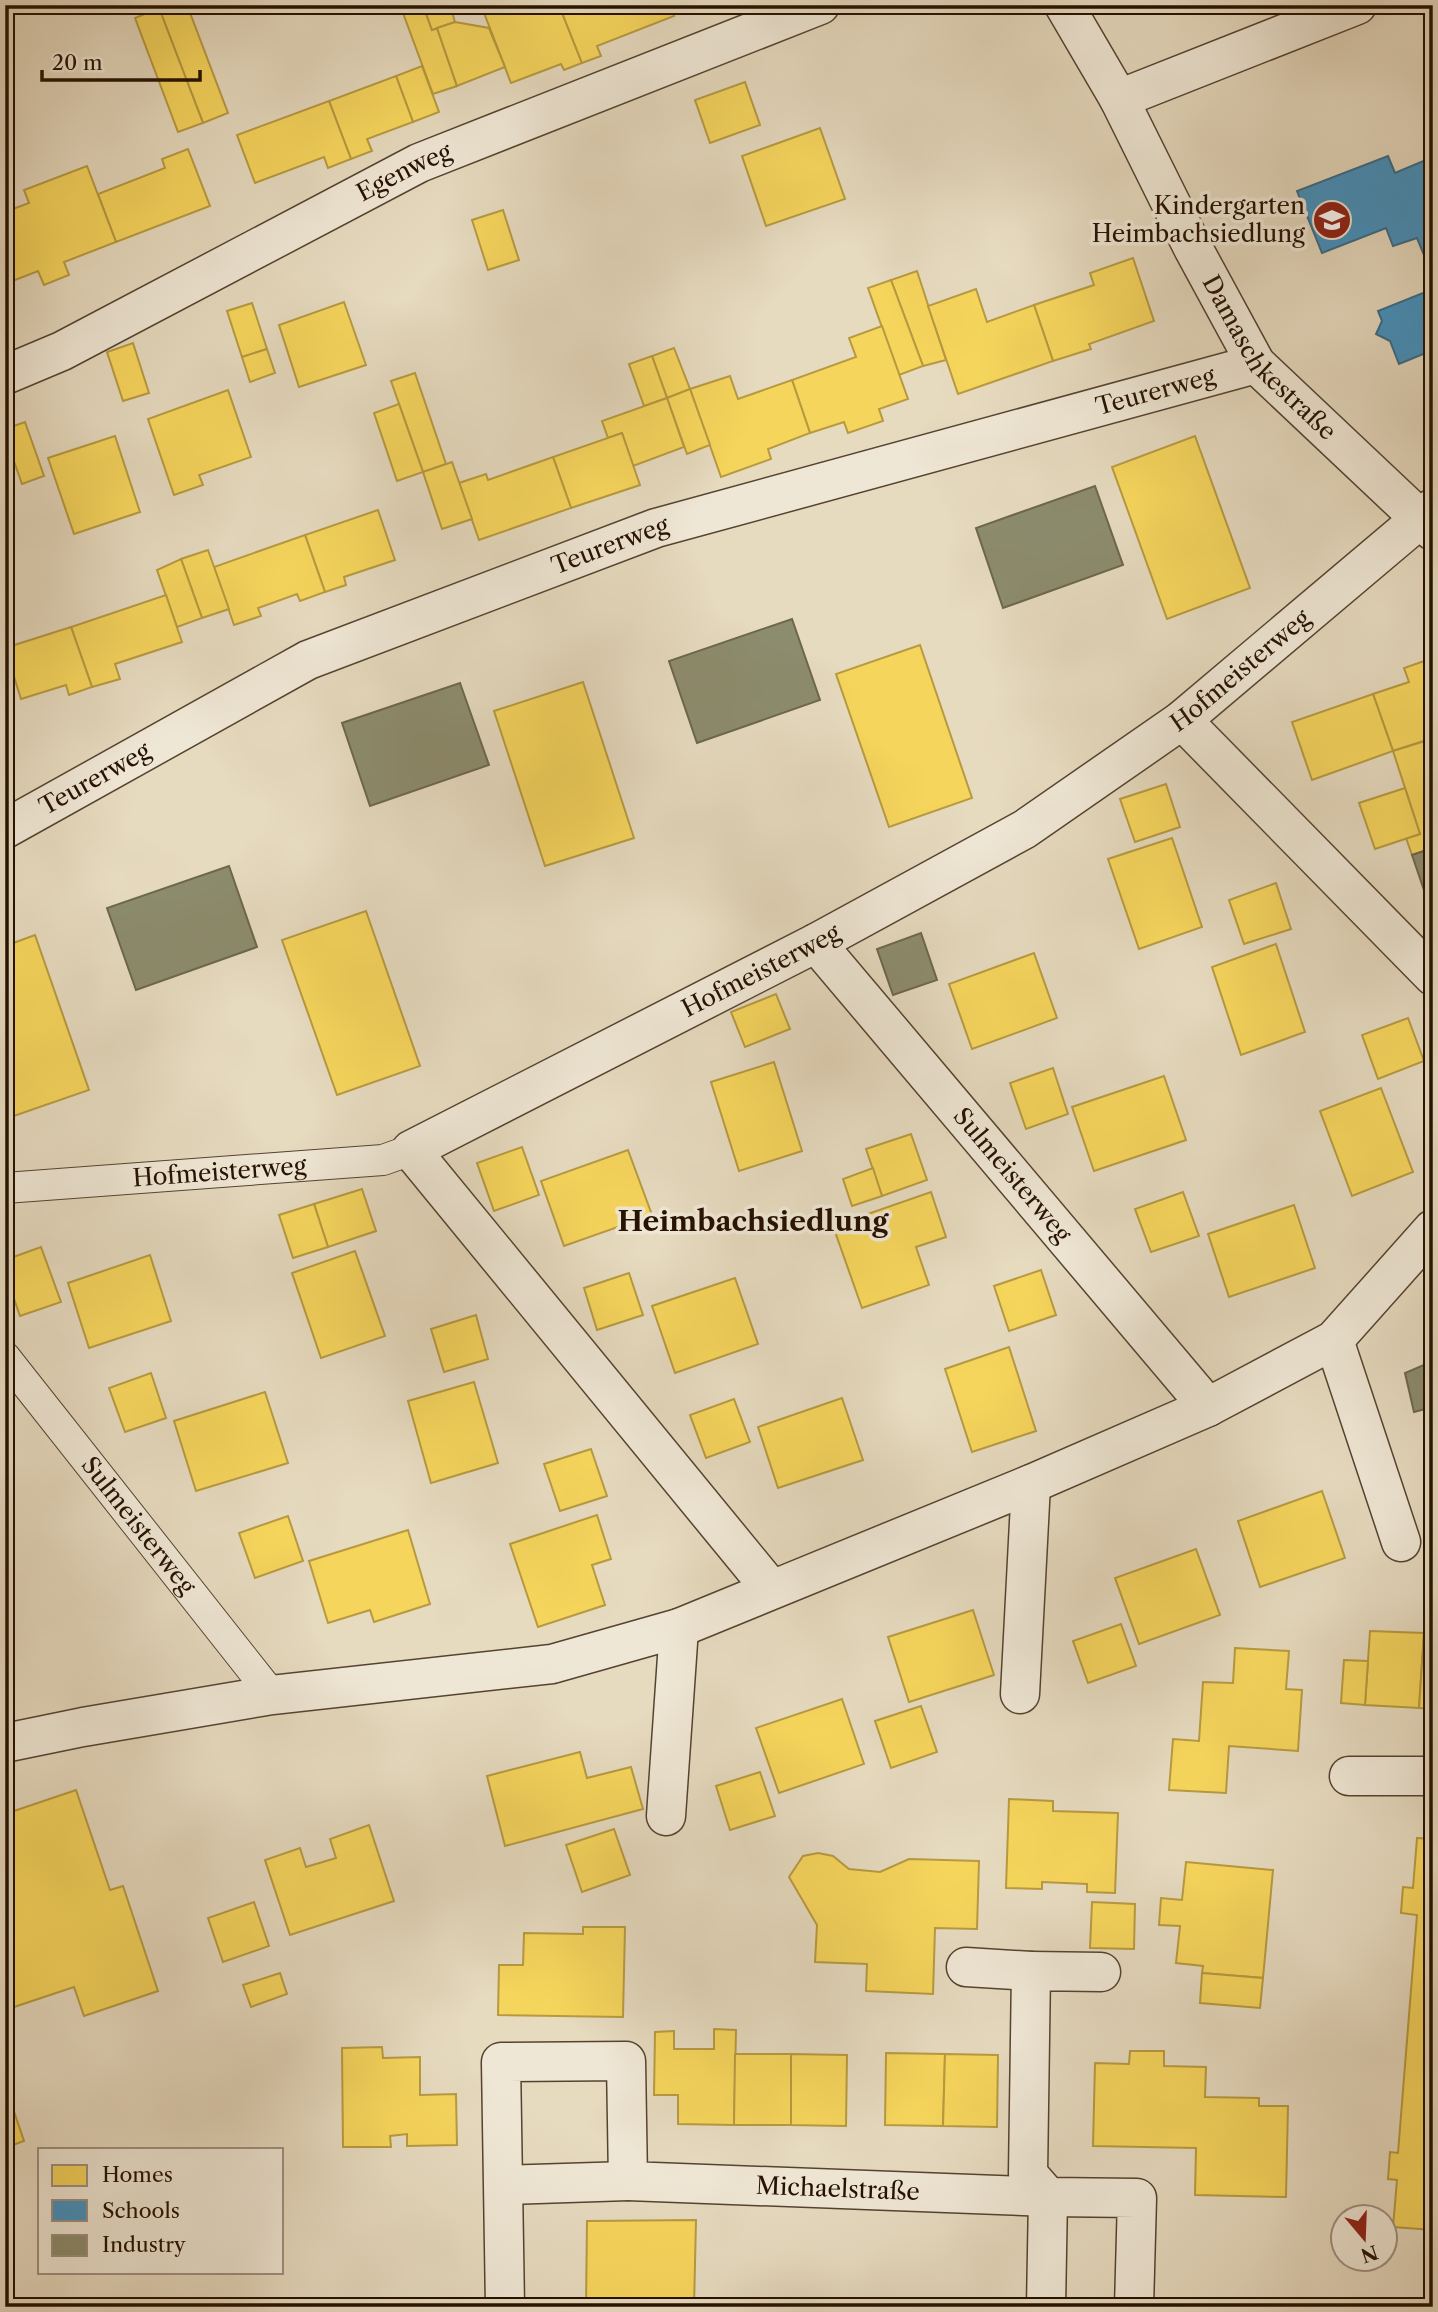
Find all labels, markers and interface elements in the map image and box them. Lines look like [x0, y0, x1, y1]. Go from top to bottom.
scale bar [42, 38, 200, 82]
text: 20 m [52, 50, 103, 75]
street label: Egenweg [351, 137, 456, 207]
place label: Kindergarten Heimbachsiedlung [1092, 191, 1305, 248]
school or university icon: Kindergarten Heimbachsiedlung [1311, 199, 1353, 241]
street label: Damaschkestraße [1196, 270, 1342, 446]
street label: Teurerweg [1092, 361, 1219, 421]
street label: Teurerweg [547, 510, 672, 580]
street label: Hofmeisterweg [1165, 603, 1316, 738]
street label: Teurerweg [34, 736, 156, 821]
street label: Hofmeisterweg [677, 917, 845, 1023]
street label: Sulmeisterweg [948, 1102, 1078, 1248]
street label: Hofmeisterweg [132, 1151, 308, 1193]
district label: Heimbachsiedlung [618, 1204, 889, 1238]
street label: Sulmeisterweg [75, 1451, 202, 1600]
legend [38, 2148, 284, 2274]
text: Homes [102, 2162, 173, 2187]
street label: Michaelstraße [755, 2171, 920, 2206]
text: Schools [102, 2198, 180, 2223]
north arrow [1330, 2204, 1400, 2274]
text: Industry [102, 2232, 186, 2257]
text: N [1358, 2240, 1381, 2267]

